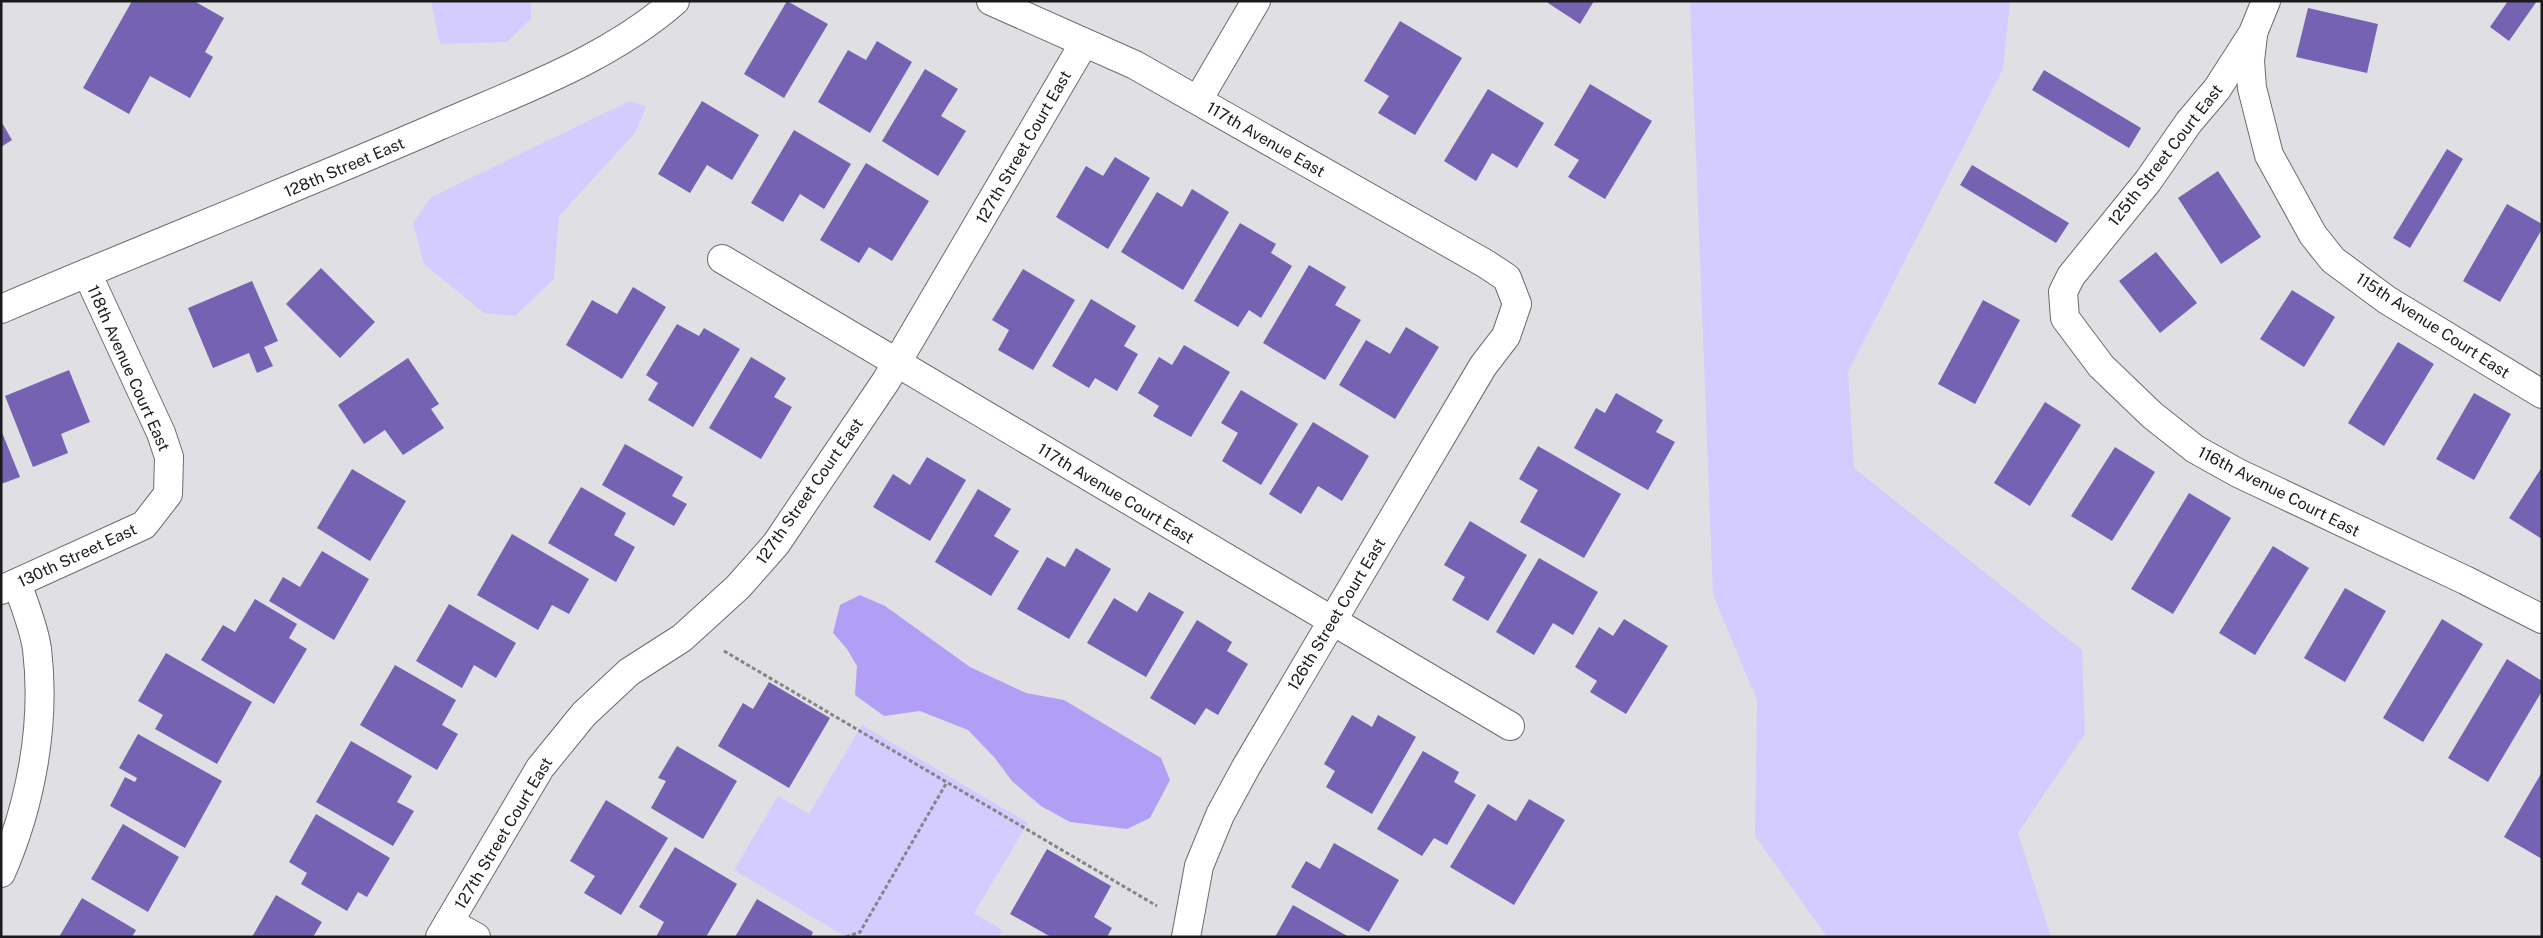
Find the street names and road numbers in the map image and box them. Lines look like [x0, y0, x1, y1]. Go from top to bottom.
street label: 127th Street Court East [972, 67, 1075, 227]
street label: 125th Street Court East [2104, 81, 2227, 230]
street label: 117th Avenue East [1203, 98, 1328, 181]
street label: 128th Street East [281, 133, 407, 201]
street label: 115th Avenue Court East [2352, 269, 2513, 382]
street label: 118th Avenue Court East [83, 282, 174, 454]
street label: 127th Street Court East [752, 415, 867, 568]
street label: 117th Avenue Court East [1034, 439, 1197, 548]
street label: 116th Avenue Court East [2195, 442, 2363, 541]
street label: 130th Street East [15, 520, 140, 591]
street label: 126th Street Court East [1283, 535, 1389, 694]
street label: 127th Street Court East [451, 754, 556, 913]

